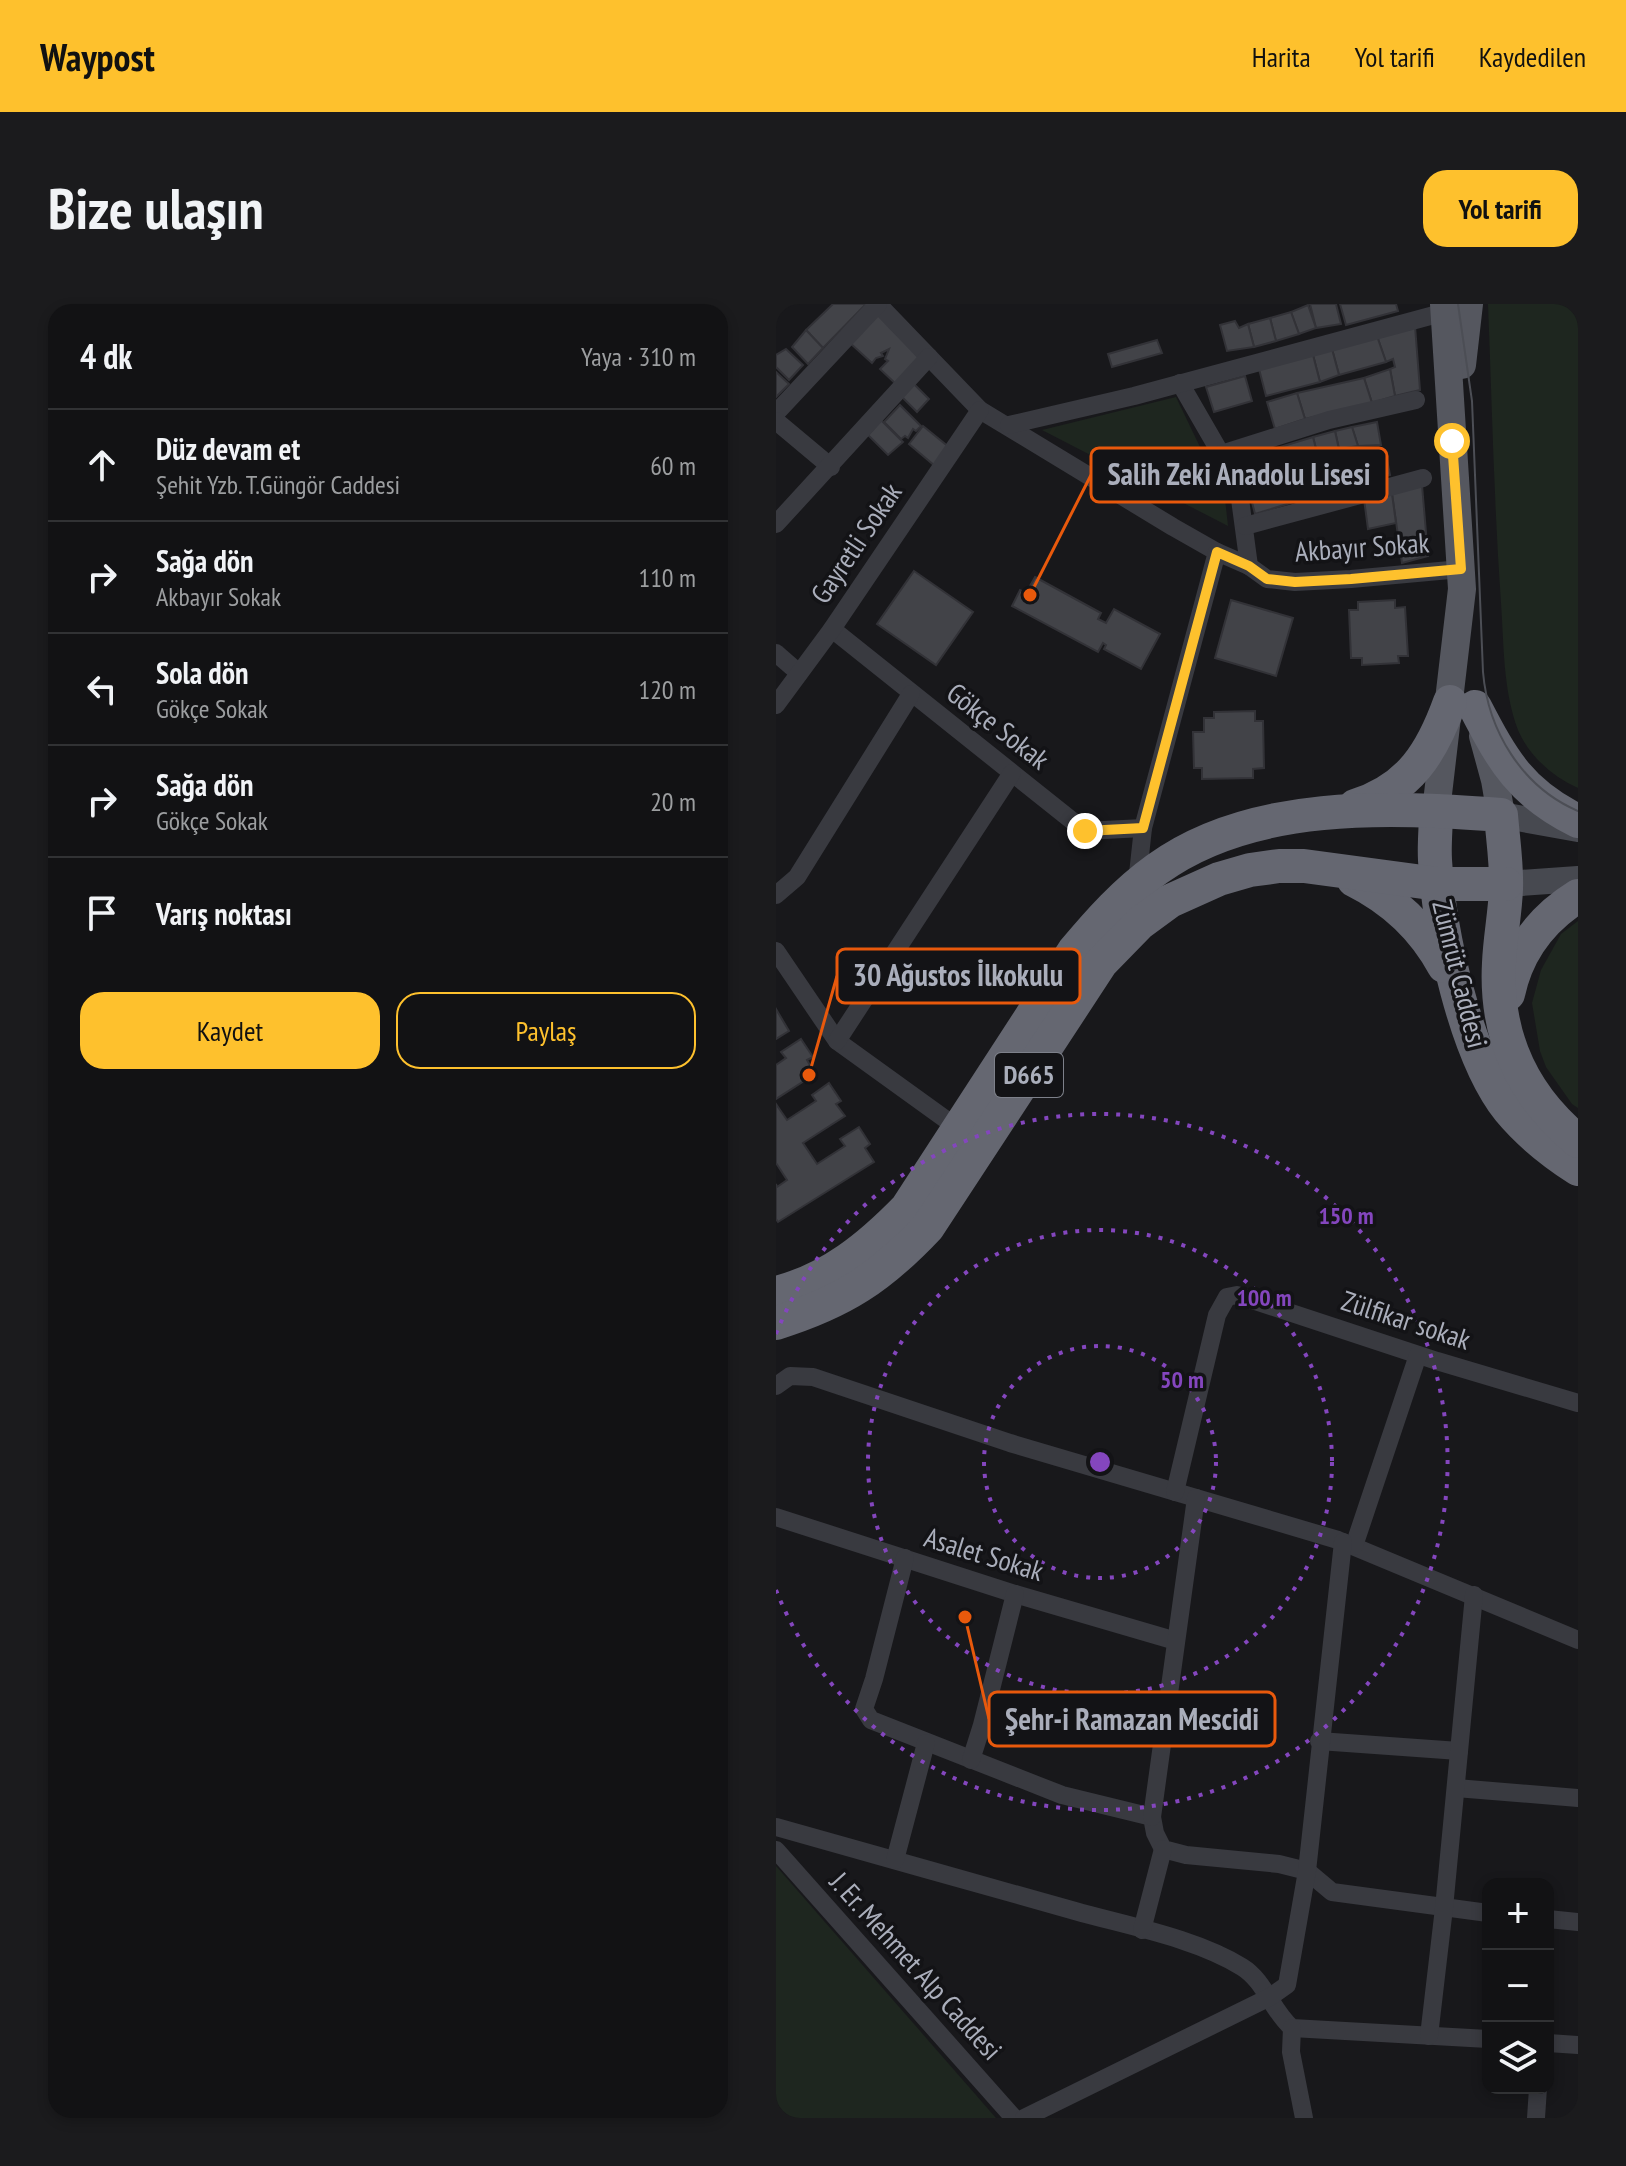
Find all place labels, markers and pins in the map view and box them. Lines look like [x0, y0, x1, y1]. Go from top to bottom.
callout: Salih Zeki Anadolu Lisesi [1091, 448, 1387, 502]
callout: 30 Ağustos İlkokulu [837, 949, 1080, 1003]
centre of rings [1086, 1448, 1114, 1476]
callout: Şehr-i Ramazan Mescidi [989, 1692, 1275, 1746]

